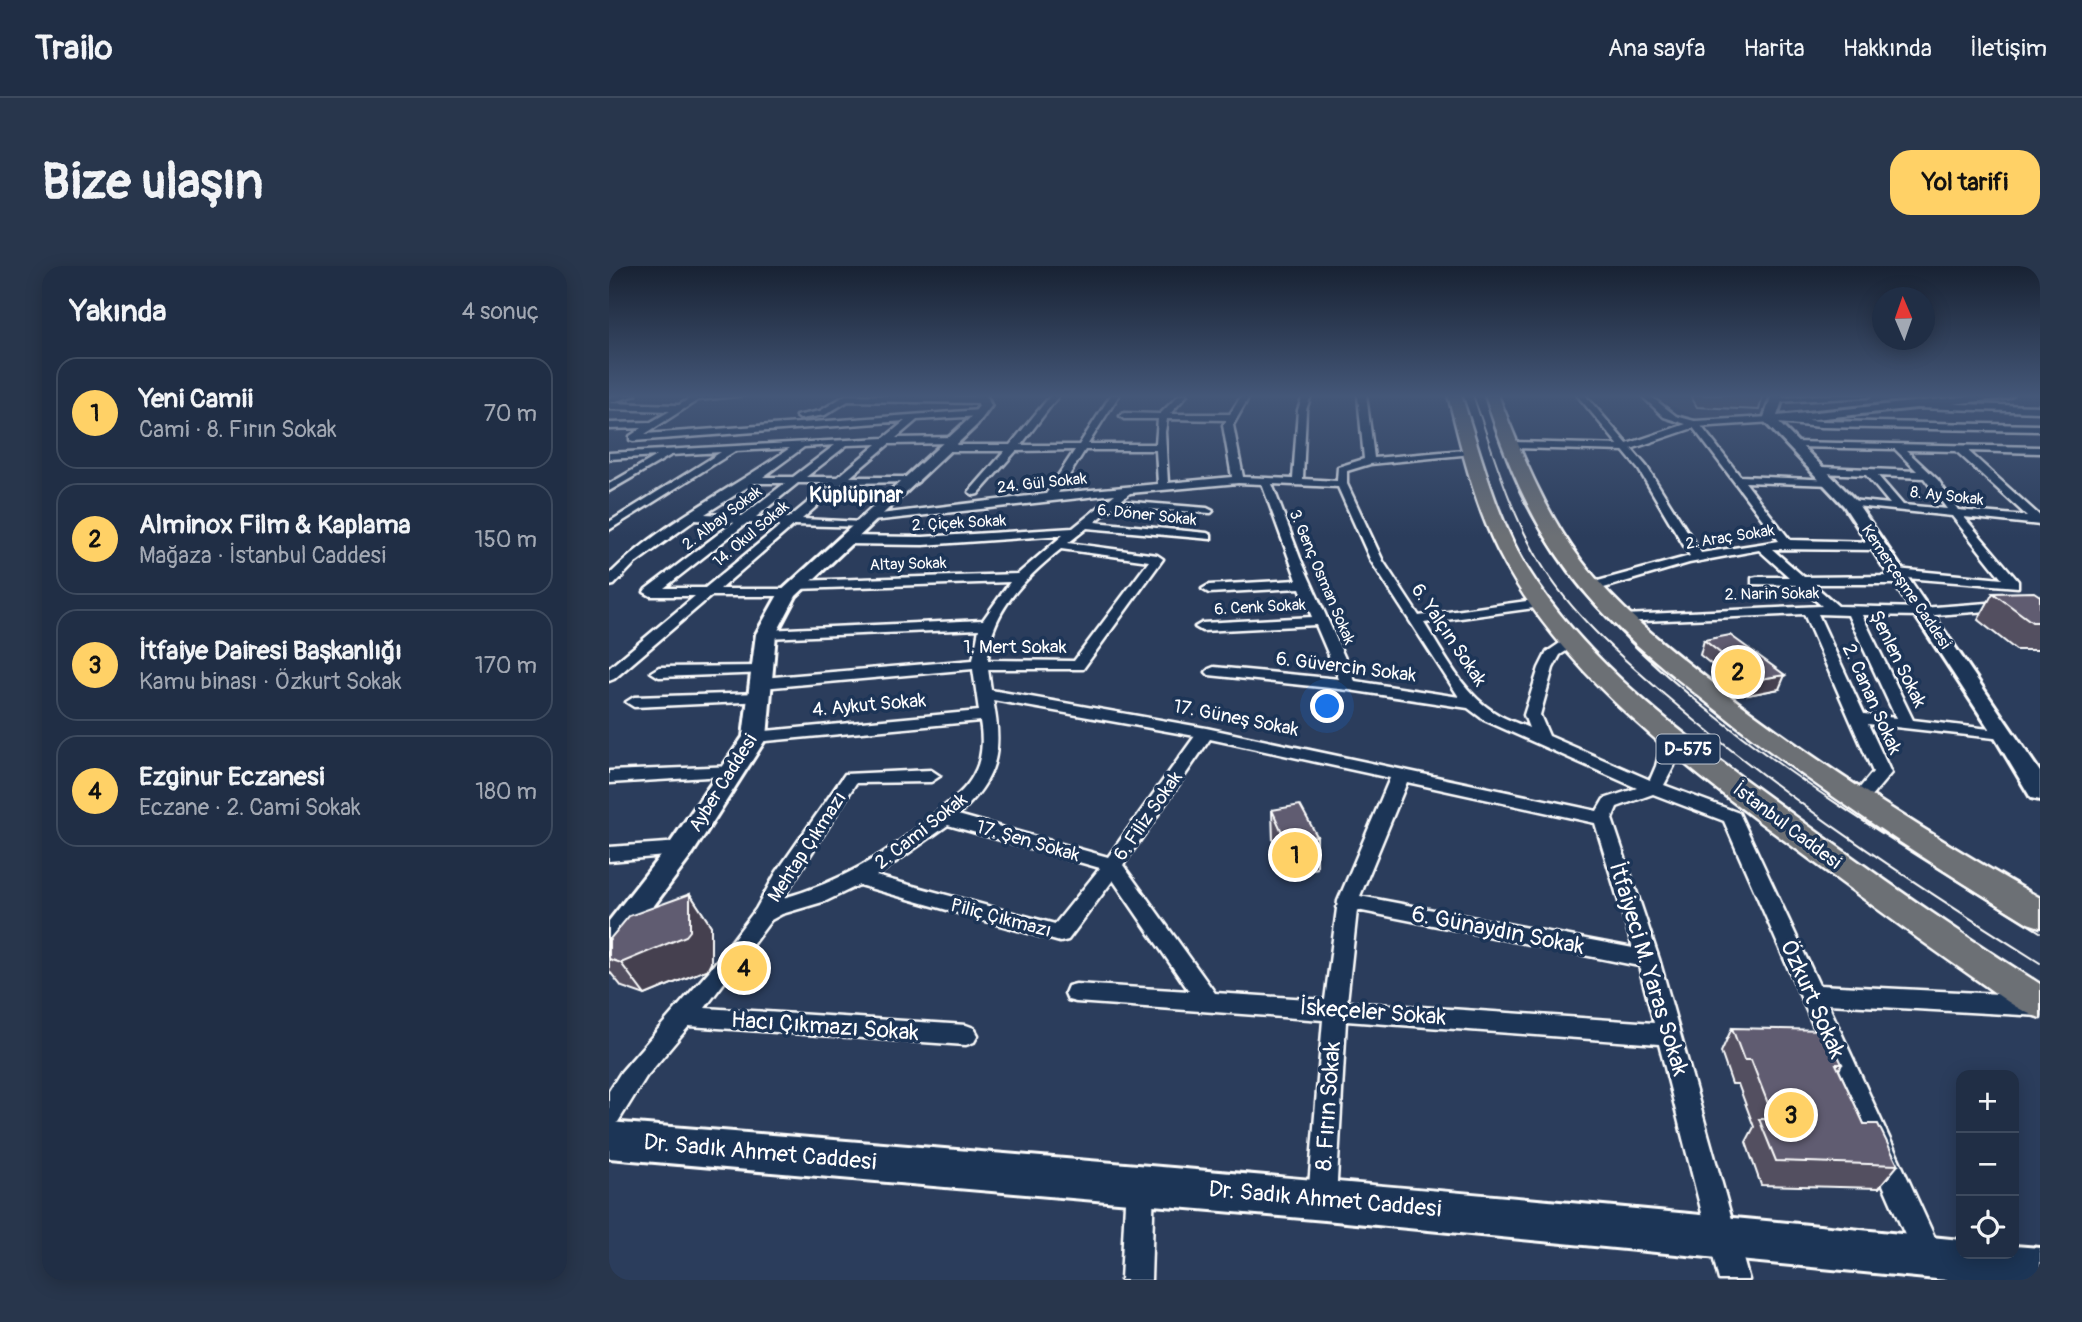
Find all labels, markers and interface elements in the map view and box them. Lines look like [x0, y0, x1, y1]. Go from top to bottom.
text: Trailo [35, 28, 113, 69]
text: Ana sayfa [1608, 34, 1705, 63]
text: Harita [1743, 34, 1805, 63]
text: Hakkında [1843, 34, 1932, 63]
text: İletişim [1970, 34, 2047, 63]
button: Yol tarifi [1890, 150, 2040, 215]
text: Bize ulaşın [42, 152, 263, 213]
north arrow [1872, 287, 1935, 350]
text: Yakında [70, 293, 166, 330]
text: 4 sonuç [462, 297, 539, 326]
text: Yeni Camii [139, 383, 253, 415]
text: 1 [91, 399, 100, 428]
text: 70 m [484, 399, 537, 428]
text: Cami · 8. Fırın Sokak [139, 415, 337, 444]
street label: 24. Gül Sokak [996, 468, 1088, 498]
street label: 2. Albay Sokak [678, 481, 766, 554]
district label: Küplüpınar [809, 482, 904, 509]
street label: 8. Ay Sokak [1909, 482, 1985, 510]
street label: 14. Okul Sokak [709, 496, 793, 572]
street label: 6. Döner Sokak [1096, 500, 1198, 530]
street label: 3. Genç Osman Sokak [1285, 507, 1360, 648]
text: Alminox Film & Kaplama [139, 509, 411, 541]
street label: 2. Çiçek Sokak [911, 511, 1007, 535]
street label: 2. Araç Sokak [1684, 520, 1776, 554]
street label: Kemerçeşme Caddesi [1857, 521, 1955, 653]
text: 2 [89, 525, 101, 554]
text: 150 m [474, 525, 537, 554]
text: Mağaza · İstanbul Caddesi [139, 541, 386, 570]
street label: Altay Sokak [869, 553, 947, 575]
street label: 6. Yalçın Sokak [1406, 579, 1492, 691]
street label: 2. Narin Sokak [1724, 583, 1820, 605]
street label: 6. Cenk Sokak [1214, 595, 1307, 619]
street label: Şenlen Sokak [1864, 606, 1932, 712]
text: İtfaiye Dairesi Başkanlığı [139, 635, 402, 667]
street label: 1. Mert Sokak [963, 635, 1067, 659]
street label: 2. Canan Sokak [1837, 640, 1907, 758]
street label: 6. Güvercin Sokak [1274, 646, 1418, 688]
pin: 2 [1715, 646, 1761, 698]
text: 3 [89, 651, 101, 680]
text: 170 m [475, 651, 537, 680]
text: Kamu binası · Özkurt Sokak [139, 667, 401, 696]
street label: 4. Aykut Sokak [811, 688, 927, 722]
your location [1310, 689, 1344, 723]
street label: 17. Güneş Sokak [1171, 694, 1301, 742]
street label: Ayber Caddesi [683, 730, 763, 836]
road number: D-575 [1657, 734, 1719, 764]
text: Ezginur Eczanesi [139, 761, 325, 793]
street label: 6. Filiz Sokak [1108, 766, 1188, 865]
text: 4 [88, 777, 102, 806]
text: 180 m [475, 777, 537, 806]
street label: İstanbul Caddesi [1728, 777, 1846, 875]
street label: Mehtap Çıkmazı [762, 787, 852, 907]
street label: 2. Cami Sokak [870, 787, 972, 875]
text: Eczane · 2. Cami Sokak [139, 793, 361, 822]
street label: 17. Şen Sokak [973, 815, 1083, 867]
pin: 1 [1272, 829, 1318, 881]
street label: İtfaiyeci M. Yaras Sokak [1603, 859, 1695, 1080]
street label: Piliç Çıkmazı [948, 893, 1054, 943]
street label: 6. Günaydın Sokak [1409, 899, 1587, 961]
street label: Özkurt Sokak [1774, 935, 1852, 1063]
pin: 4 [721, 942, 767, 994]
street label: İskeçeler Sokak [1299, 992, 1448, 1032]
street label: Hacı Çıkmazı Sokak [730, 1005, 920, 1047]
street label: 8. Fırın Sokak [1309, 1040, 1347, 1172]
map controls [1956, 1070, 2019, 1259]
button: + [1956, 1070, 2019, 1133]
pin: 3 [1768, 1089, 1814, 1141]
street label: Dr. Sadık Ahmet Caddesi [642, 1127, 878, 1177]
button: − [1956, 1133, 2019, 1196]
street label: Dr. Sadık Ahmet Caddesi [1207, 1174, 1443, 1224]
button: locate [1956, 1196, 2019, 1259]

